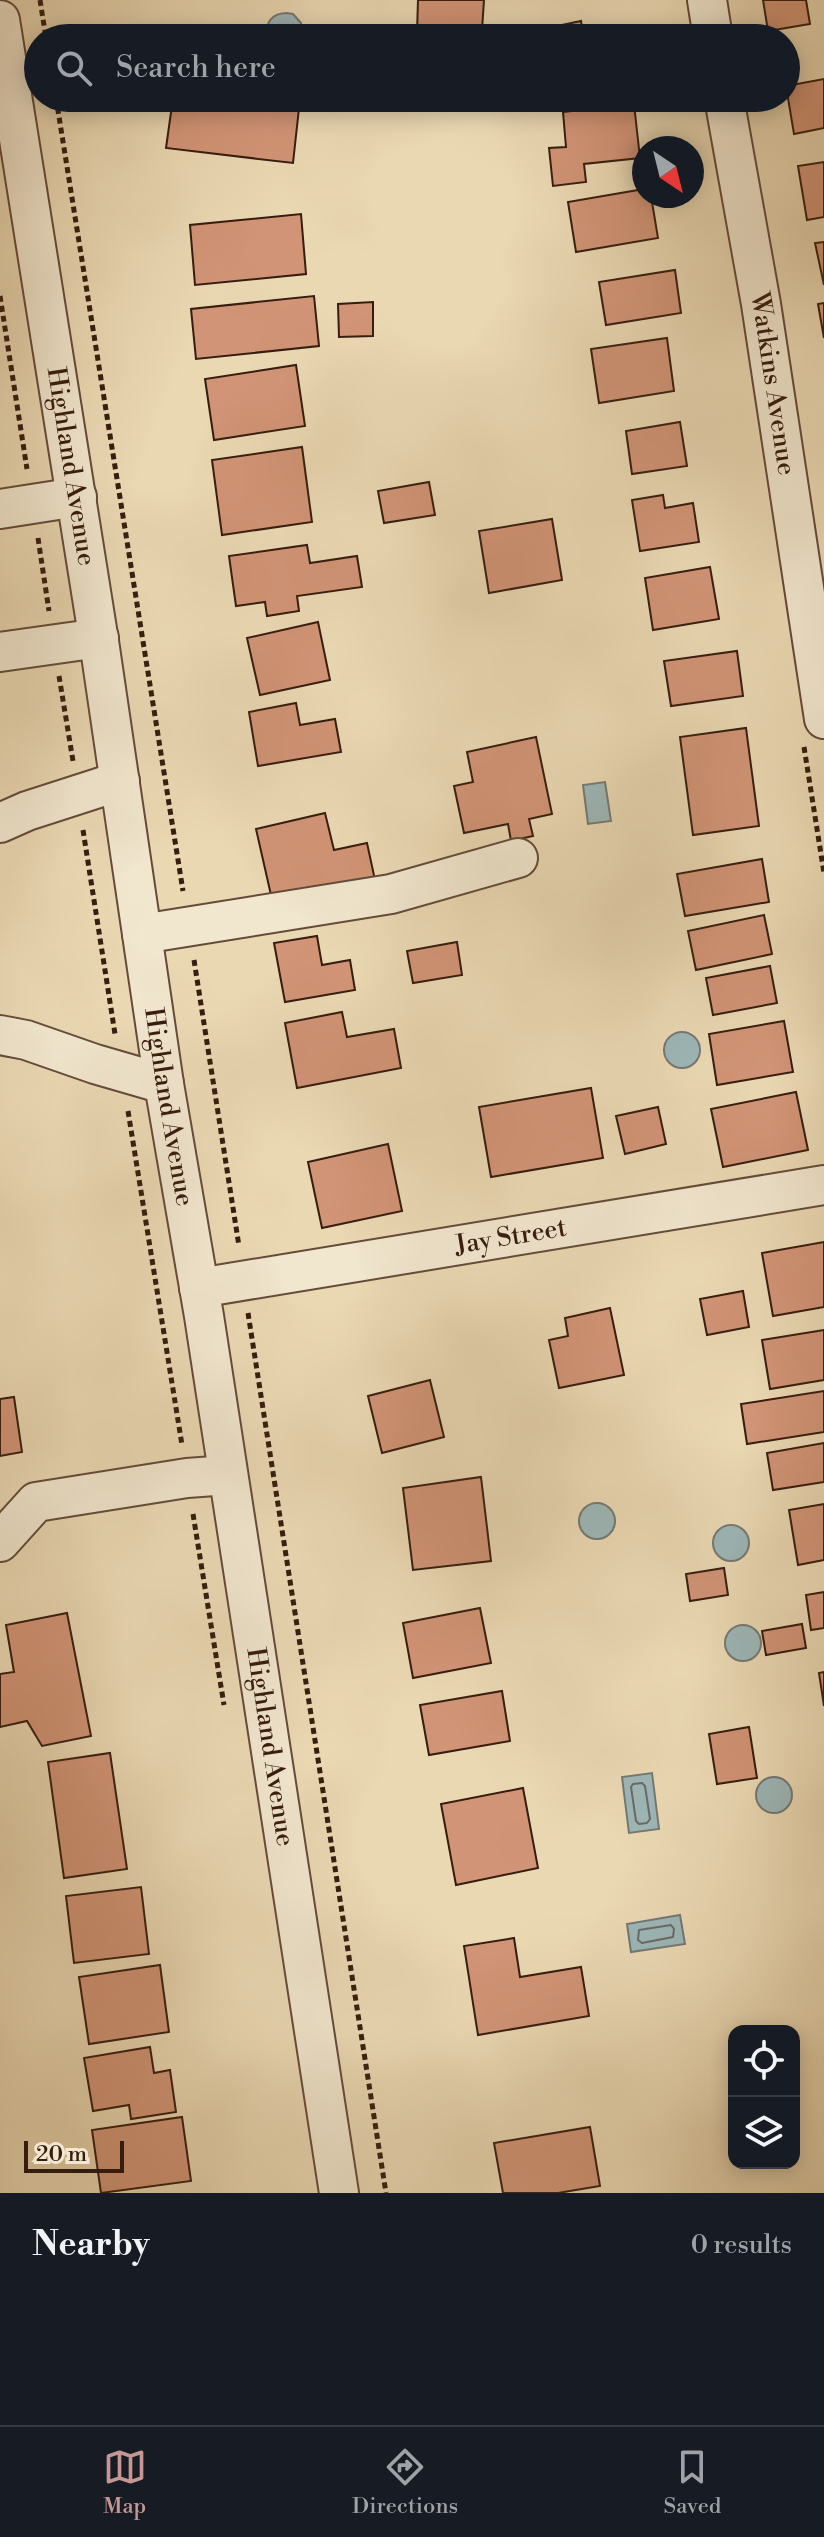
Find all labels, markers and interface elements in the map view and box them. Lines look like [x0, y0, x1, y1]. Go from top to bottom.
search box [24, 24, 800, 112]
icon: search [52, 46, 96, 90]
text: Search here [116, 49, 276, 87]
north arrow [632, 136, 704, 208]
street label: Watkins Avenue [743, 289, 803, 477]
street label: Highland Avenue [40, 365, 103, 568]
street label: Highland Avenue [137, 1006, 201, 1209]
street label: Jay Street [452, 1212, 569, 1262]
street label: Highland Avenue [239, 1645, 301, 1849]
map controls [728, 2025, 800, 2169]
button: locate [728, 2025, 800, 2097]
button: layers [728, 2097, 800, 2169]
scale bar [24, 2137, 124, 2173]
text: 20 m [36, 2141, 87, 2168]
text: Nearby [32, 2224, 150, 2266]
text: 0 results [691, 2229, 792, 2261]
tab: Map [103, 2445, 147, 2520]
tab: Directions [352, 2445, 458, 2520]
tab: Saved [664, 2445, 721, 2520]

